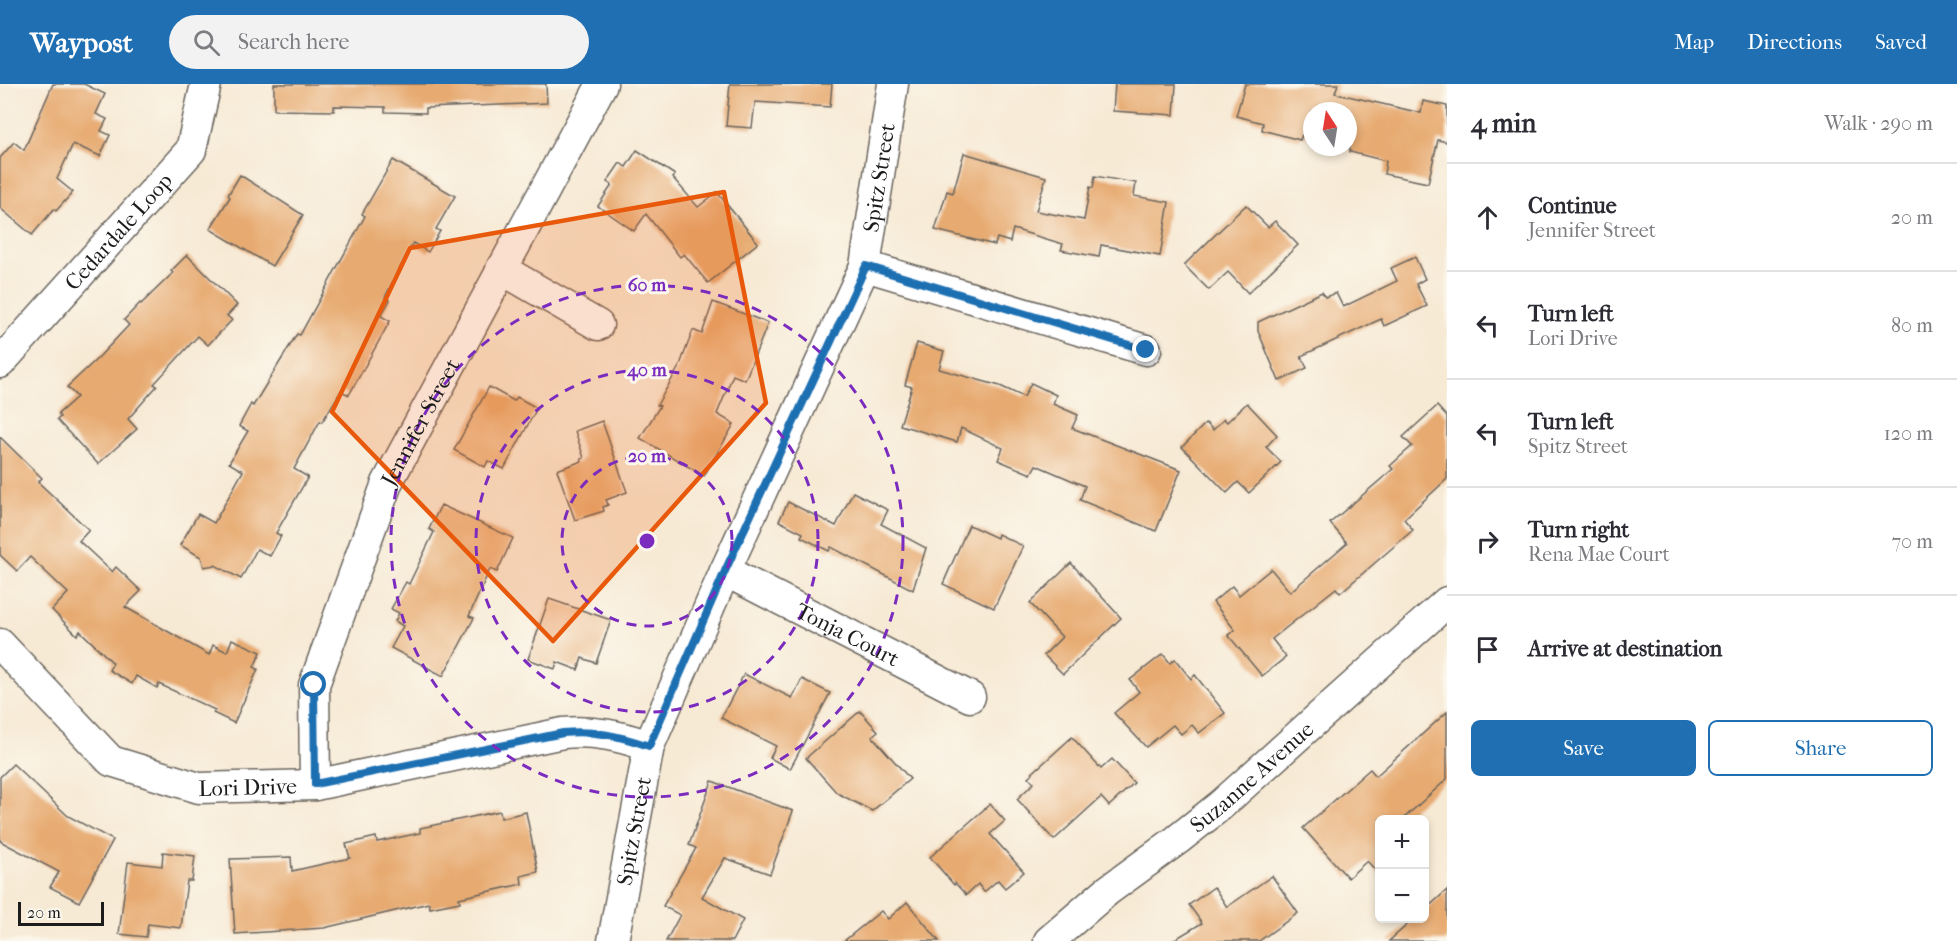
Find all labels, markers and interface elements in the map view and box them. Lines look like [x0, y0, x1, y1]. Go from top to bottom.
search box [169, 15, 589, 69]
text: Waypost [30, 26, 133, 59]
icon: search [190, 26, 223, 59]
text: Search here [238, 29, 349, 55]
text: Map [1674, 30, 1714, 54]
text: Directions [1747, 30, 1842, 54]
text: Saved [1875, 30, 1927, 54]
north arrow [1303, 102, 1357, 156]
text: 4 min [1471, 108, 1536, 139]
text: Walk · 290 m [1824, 112, 1933, 135]
street label: Spitz Street [858, 121, 901, 234]
street label: Cedardale Loop [60, 168, 178, 296]
text: Continue [1528, 193, 1617, 219]
icon: ahead [1471, 201, 1504, 234]
text: 20 m [1891, 206, 1933, 229]
text: Jennifer Street [1528, 219, 1656, 242]
text: 60 m [628, 275, 667, 296]
text: Turn left [1528, 301, 1614, 327]
icon: left [1471, 309, 1504, 342]
text: 80 m [1891, 314, 1933, 337]
text: Lori Drive [1528, 327, 1618, 350]
route end [1132, 336, 1158, 362]
street label: Jennifer Street [375, 354, 466, 492]
text: 40 m [626, 360, 668, 381]
text: Turn left [1528, 409, 1614, 435]
icon: left [1471, 417, 1504, 450]
text: 120 m [1884, 422, 1933, 445]
text: Spitz Street [1528, 435, 1628, 458]
text: 20 m [628, 446, 667, 467]
text: Turn right [1528, 517, 1629, 543]
icon: right [1471, 525, 1504, 558]
text: 70 m [1891, 530, 1933, 553]
centre of rings [637, 531, 657, 551]
text: Rena Mae Court [1528, 543, 1670, 566]
street label: Tonja Court [791, 598, 903, 672]
icon: arrive [1471, 633, 1504, 666]
text: Arrive at destination [1528, 636, 1722, 662]
route start [300, 671, 326, 697]
street label: Suzanne Avenue [1185, 716, 1319, 839]
button: Save [1471, 720, 1696, 776]
button: Share [1708, 720, 1933, 776]
street label: Lori Drive [198, 773, 297, 802]
street label: Spitz Street [612, 774, 657, 887]
map controls [1375, 815, 1429, 923]
button: + [1375, 815, 1429, 869]
button: − [1375, 869, 1429, 923]
scale bar [18, 899, 104, 926]
text: 20 m [27, 903, 61, 922]

